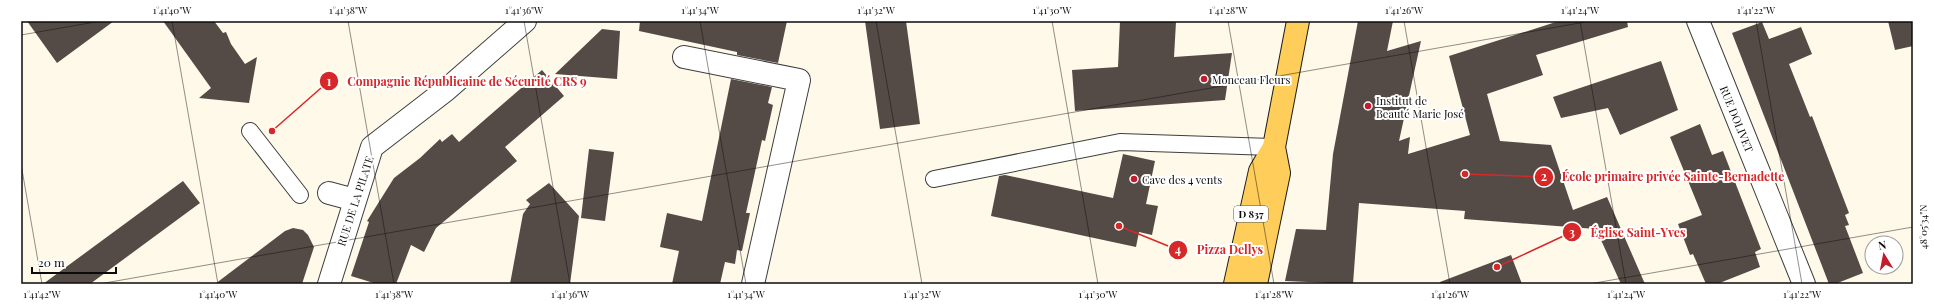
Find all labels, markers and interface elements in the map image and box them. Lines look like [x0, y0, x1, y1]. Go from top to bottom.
text: 1°41'40"W [153, 3, 192, 17]
text: 1°41'38"W [329, 3, 368, 17]
text: 1°41'36"W [505, 3, 544, 17]
text: 1°41'34"W [681, 3, 720, 17]
text: 1°41'32"W [857, 3, 896, 17]
text: 1°41'30"W [1033, 3, 1072, 17]
text: 1°41'28"W [1209, 3, 1248, 17]
text: 1°41'26"W [1385, 3, 1424, 17]
text: 1°41'24"W [1561, 3, 1600, 17]
text: 1°41'22"W [1737, 3, 1776, 17]
callout: Compagnie Républicaine de Sécurité CRS 9 [319, 69, 595, 93]
place label: Monceau Fleurs [1212, 72, 1291, 87]
text: 1 [327, 73, 332, 89]
text: Compagnie Républicaine de Sécurité CRS 9 [347, 73, 587, 89]
marker: Monceau Fleurs [1199, 74, 1209, 84]
street label: RUE DOLIVET [1717, 83, 1757, 155]
place label: Institut de Beauté Marie José [1376, 93, 1464, 121]
marker: Institut de Beauté Marie José [1363, 101, 1373, 111]
street label: RUE DE LA PILATE [333, 154, 377, 248]
callout: École primaire privée Sainte-Bernadette [1534, 165, 1792, 189]
text: 2 [1541, 168, 1547, 184]
text: École primaire privée Sainte-Bernadette [1562, 168, 1784, 184]
place label: Cave des 4 vents [1142, 172, 1222, 187]
marker: Cave des 4 vents [1129, 174, 1139, 184]
text: 48°05'34"N [1916, 205, 1930, 249]
road number: D 837 [1234, 206, 1268, 222]
callout: Église Saint-Yves [1562, 220, 1693, 244]
text: 3 [1569, 224, 1575, 240]
text: Église Saint-Yves [1591, 224, 1686, 240]
north arrow [1864, 235, 1904, 275]
text: N [1877, 237, 1887, 253]
callout: Pizza Dellys [1168, 238, 1271, 262]
text: 4 [1175, 241, 1181, 257]
text: Pizza Dellys [1197, 241, 1264, 257]
scale bar [32, 249, 116, 275]
text: 20 m [38, 254, 65, 270]
text: 1°41'42"W [23, 287, 62, 301]
text: 1°41'40"W [199, 287, 238, 301]
text: 1°41'38"W [375, 287, 414, 301]
text: 1°41'36"W [551, 287, 590, 301]
text: 1°41'34"W [727, 287, 766, 301]
text: 1°41'32"W [903, 287, 942, 301]
text: 1°41'30"W [1079, 287, 1118, 301]
text: 1°41'28"W [1255, 287, 1294, 301]
text: 1°41'26"W [1431, 287, 1470, 301]
text: 1°41'24"W [1607, 287, 1646, 301]
text: 1°41'22"W [1783, 287, 1822, 301]

